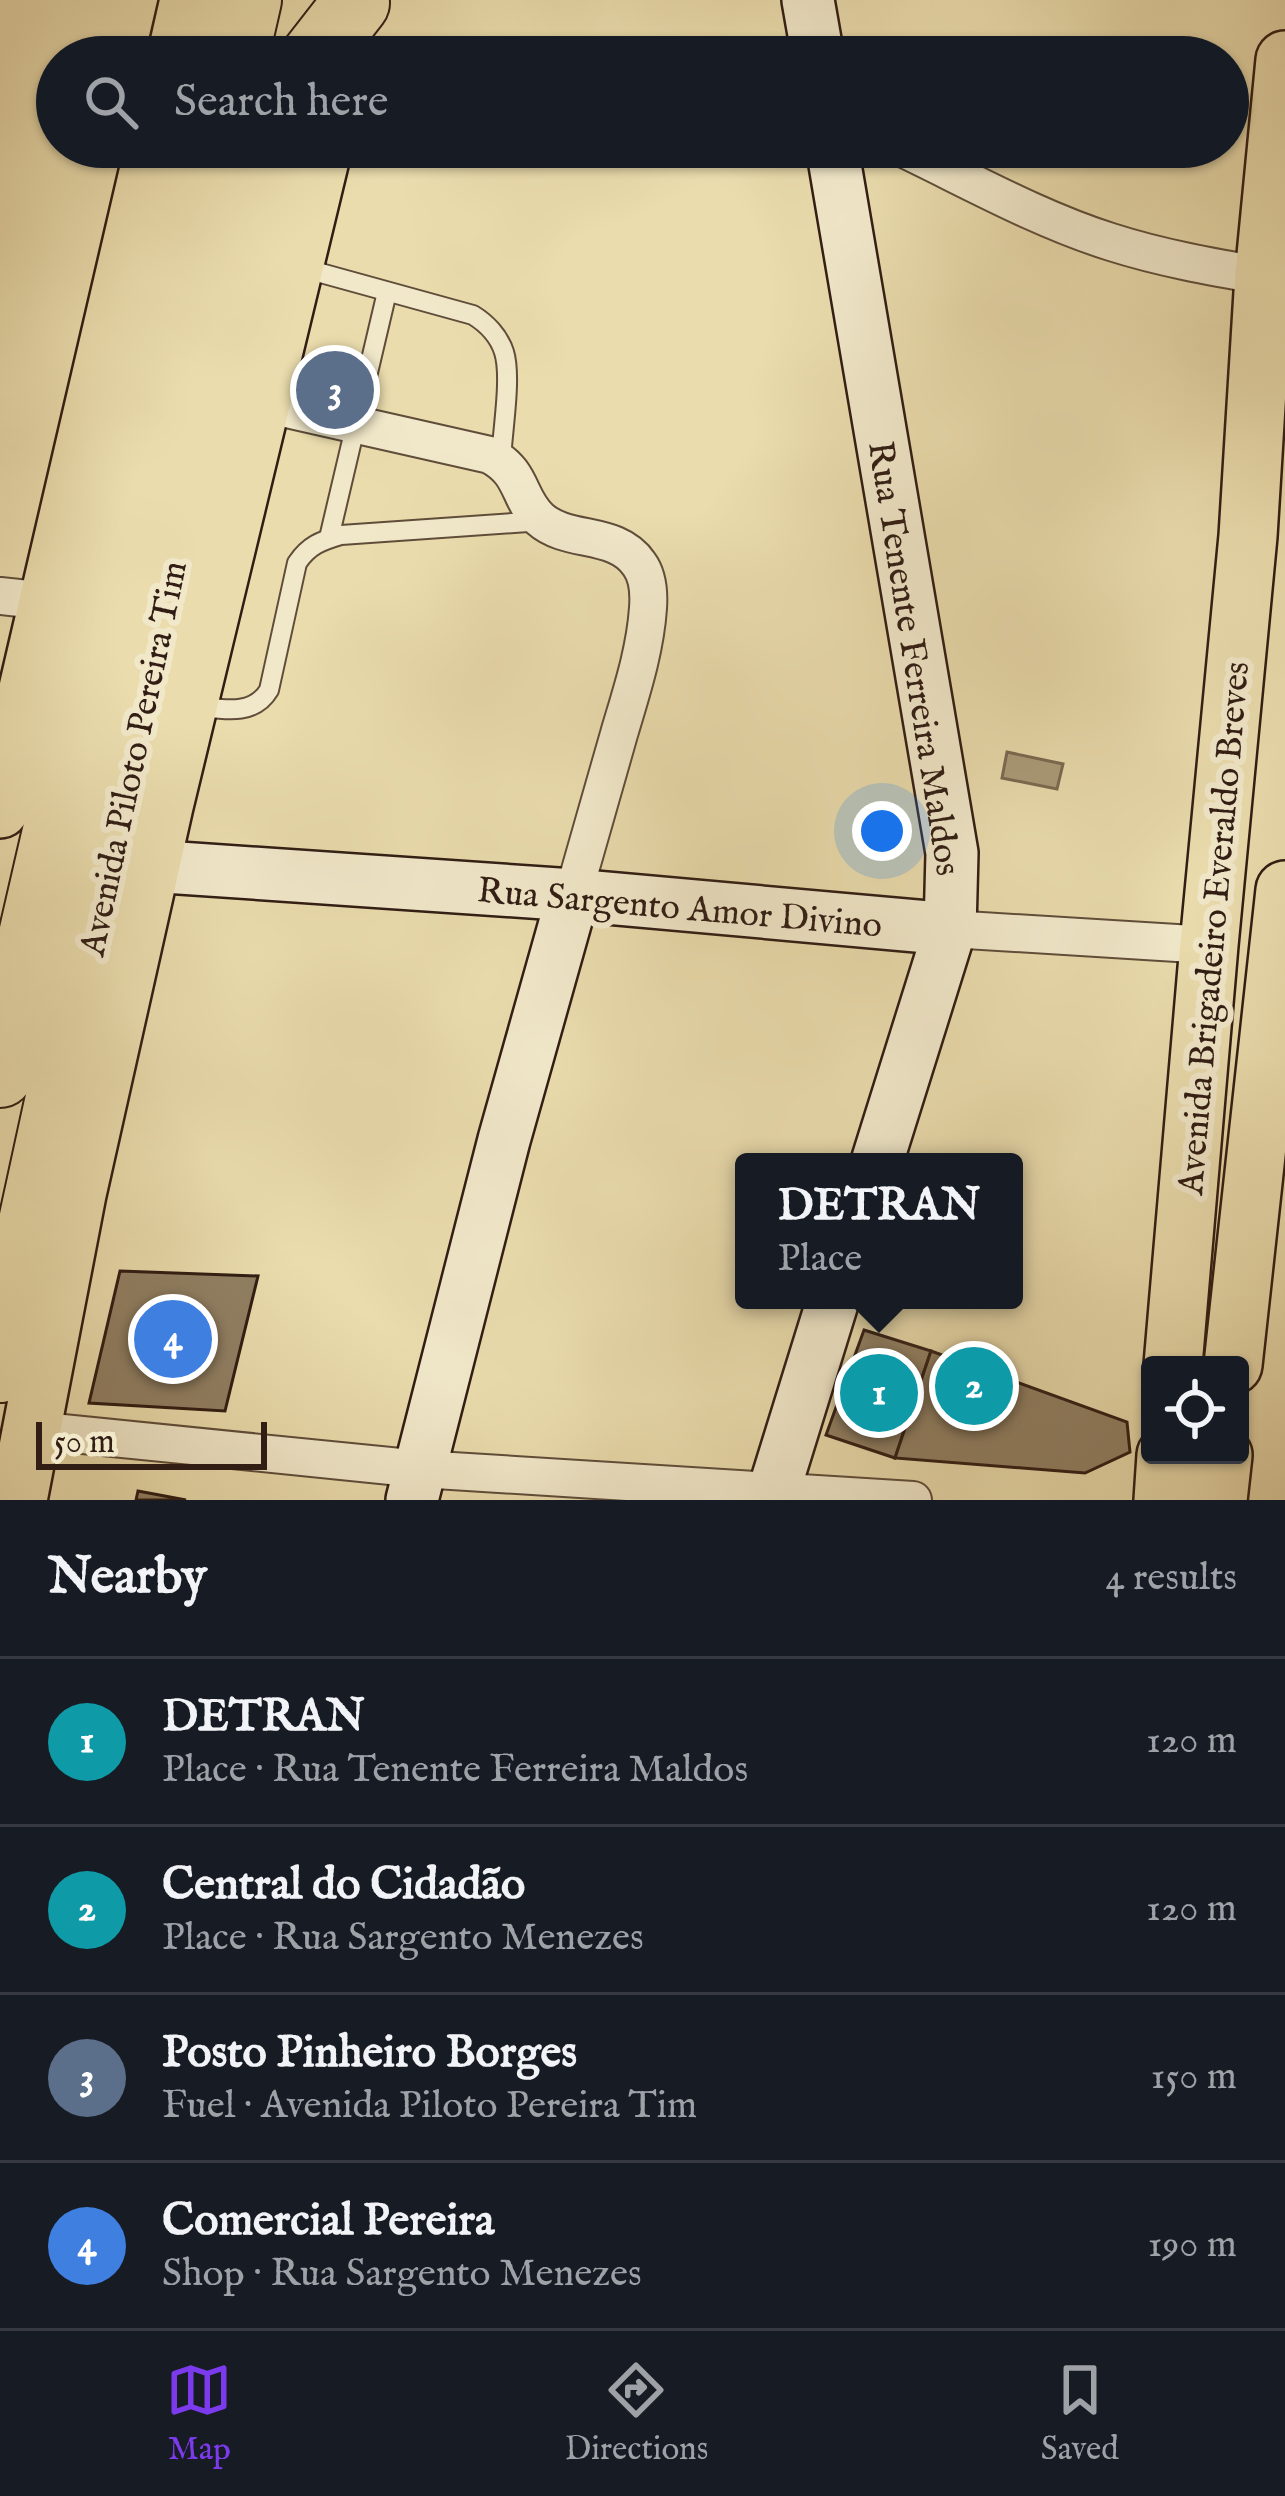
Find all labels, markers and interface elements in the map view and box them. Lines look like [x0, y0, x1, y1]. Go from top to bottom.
search box [36, 36, 1249, 168]
icon: search [78, 69, 144, 135]
text: Search here [174, 74, 388, 131]
pin: 3 [296, 345, 374, 435]
street label: Rua Tenente Ferreira Maldos [856, 438, 970, 879]
street label: Avenida Piloto Pereira Tim [70, 557, 199, 961]
street label: Avenida Brigadeiro Everaldo Breves [1169, 660, 1261, 1198]
your location [852, 801, 912, 861]
street label: Rua Sargento Amor Divino [475, 868, 884, 950]
popup [735, 1153, 1023, 1309]
text: DETRAN [778, 1178, 980, 1235]
text: Place [778, 1235, 862, 1284]
pin: 4 [134, 1294, 212, 1384]
pin: 2 [935, 1341, 1013, 1431]
pin: 1 [840, 1348, 918, 1438]
map controls [1141, 1356, 1249, 1464]
button: locate [1141, 1356, 1249, 1464]
scale bar [36, 1416, 267, 1469]
text: 50 m [54, 1422, 115, 1464]
text: Nearby [48, 1546, 207, 1611]
text: 4 results [1105, 1554, 1237, 1603]
text: DETRAN [162, 1689, 365, 1746]
text: 1 [80, 1717, 94, 1766]
text: 120 m [1146, 1717, 1237, 1766]
text: Place · Rua Tenente Ferreira Maldos [162, 1746, 748, 1795]
text: Central do Cidadão [162, 1857, 525, 1914]
text: 2 [78, 1885, 96, 1934]
text: 120 m [1146, 1885, 1237, 1934]
text: Place · Rua Sargento Menezes [162, 1914, 644, 1963]
text: Posto Pinheiro Borges [162, 2025, 577, 2082]
text: 3 [80, 2053, 94, 2102]
text: 150 m [1151, 2053, 1237, 2102]
text: Fuel · Avenida Piloto Pereira Tim [162, 2082, 697, 2131]
text: Comercial Pereira [162, 2193, 494, 2250]
text: 4 [77, 2221, 97, 2270]
text: 190 m [1148, 2221, 1237, 2270]
text: Shop · Rua Sargento Menezes [162, 2250, 642, 2299]
tab: Map [166, 2357, 232, 2471]
tab: Directions [565, 2357, 708, 2471]
tab: Saved [1041, 2357, 1119, 2471]

